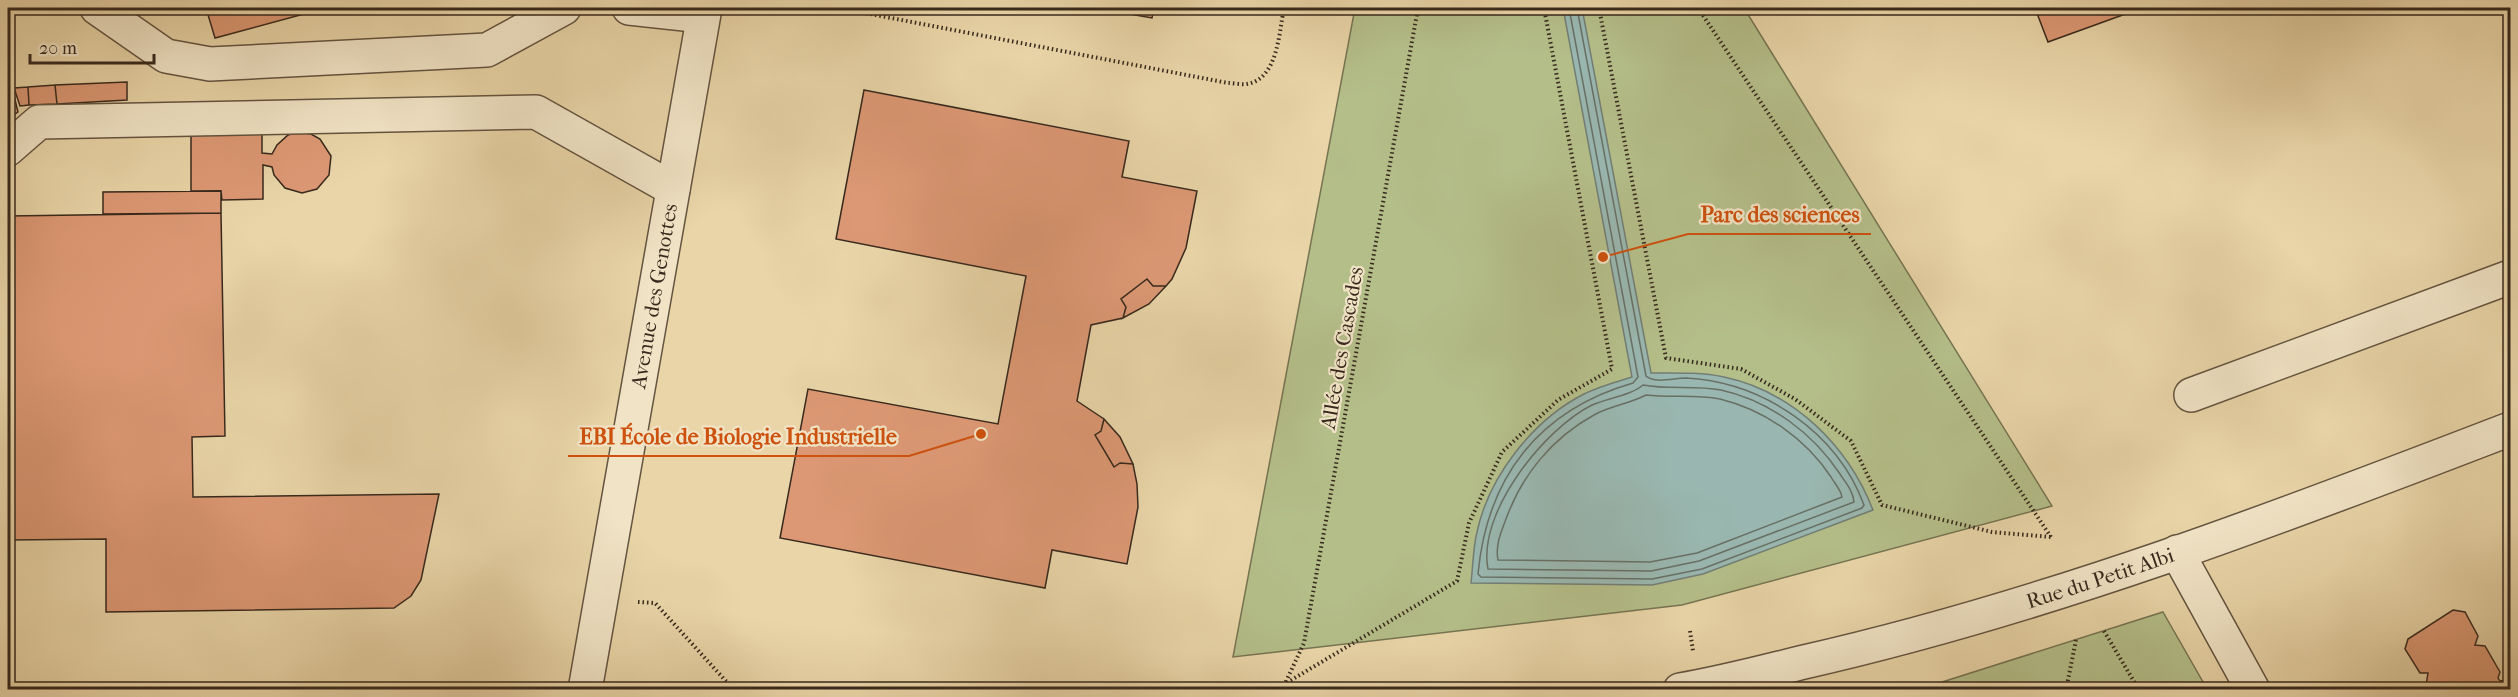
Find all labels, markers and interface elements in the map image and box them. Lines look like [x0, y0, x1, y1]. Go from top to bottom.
scale bar [30, 27, 154, 65]
text: 20 m [39, 38, 77, 59]
callout: Parc des sciences [1688, 194, 1871, 234]
street label: Avenue des Genottes [626, 201, 682, 391]
text: Parc des sciences [1700, 202, 1860, 228]
street label: Allée des Cascades [1316, 265, 1368, 432]
callout: EBI École de Biologie Industrielle [568, 416, 909, 456]
text: EBI École de Biologie Industrielle [579, 422, 897, 450]
street label: Rue du Petit Albi [2023, 543, 2177, 613]

